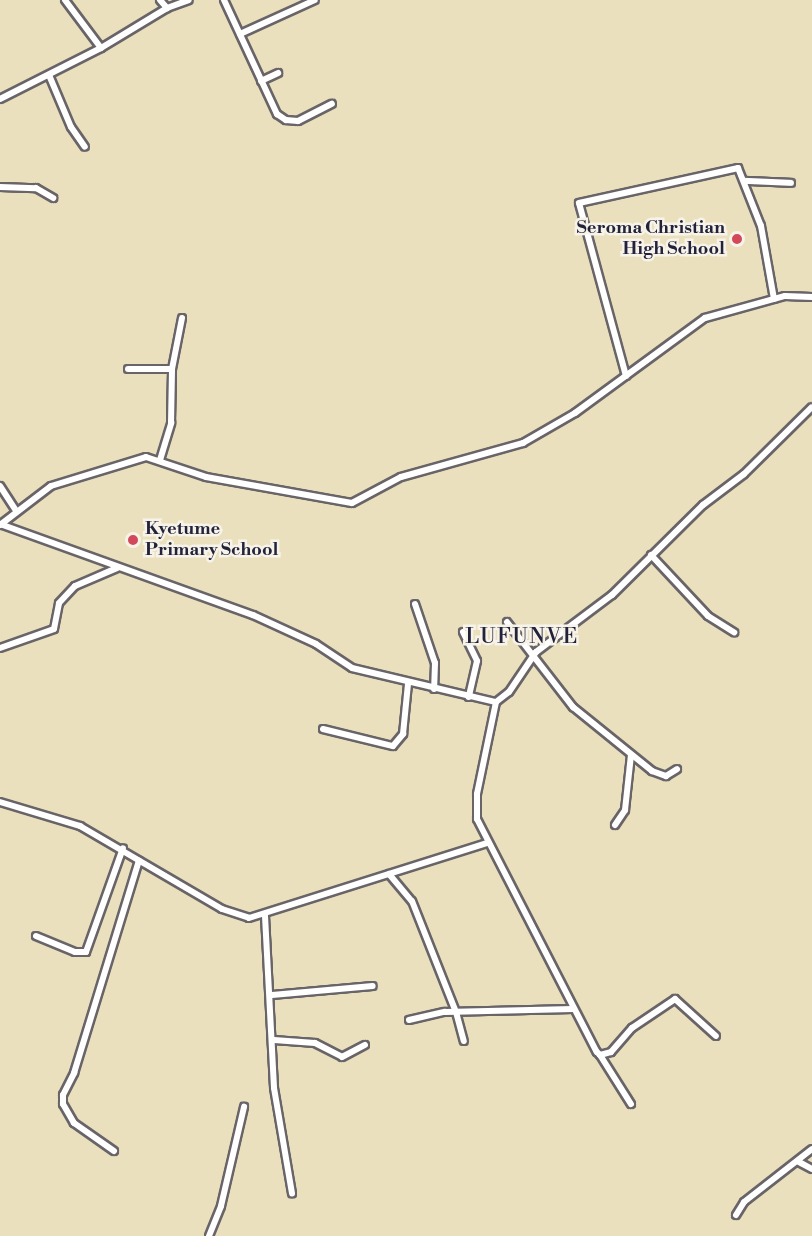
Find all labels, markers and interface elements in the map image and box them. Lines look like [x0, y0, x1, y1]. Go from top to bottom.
place label: Seroma Christian High School [577, 218, 725, 260]
marker: Seroma Christian High School [730, 232, 744, 246]
place label: Kyetume Primary School [145, 519, 278, 562]
marker: Kyetume Primary School [126, 533, 140, 547]
district label: LUFUNVE [465, 624, 579, 650]

